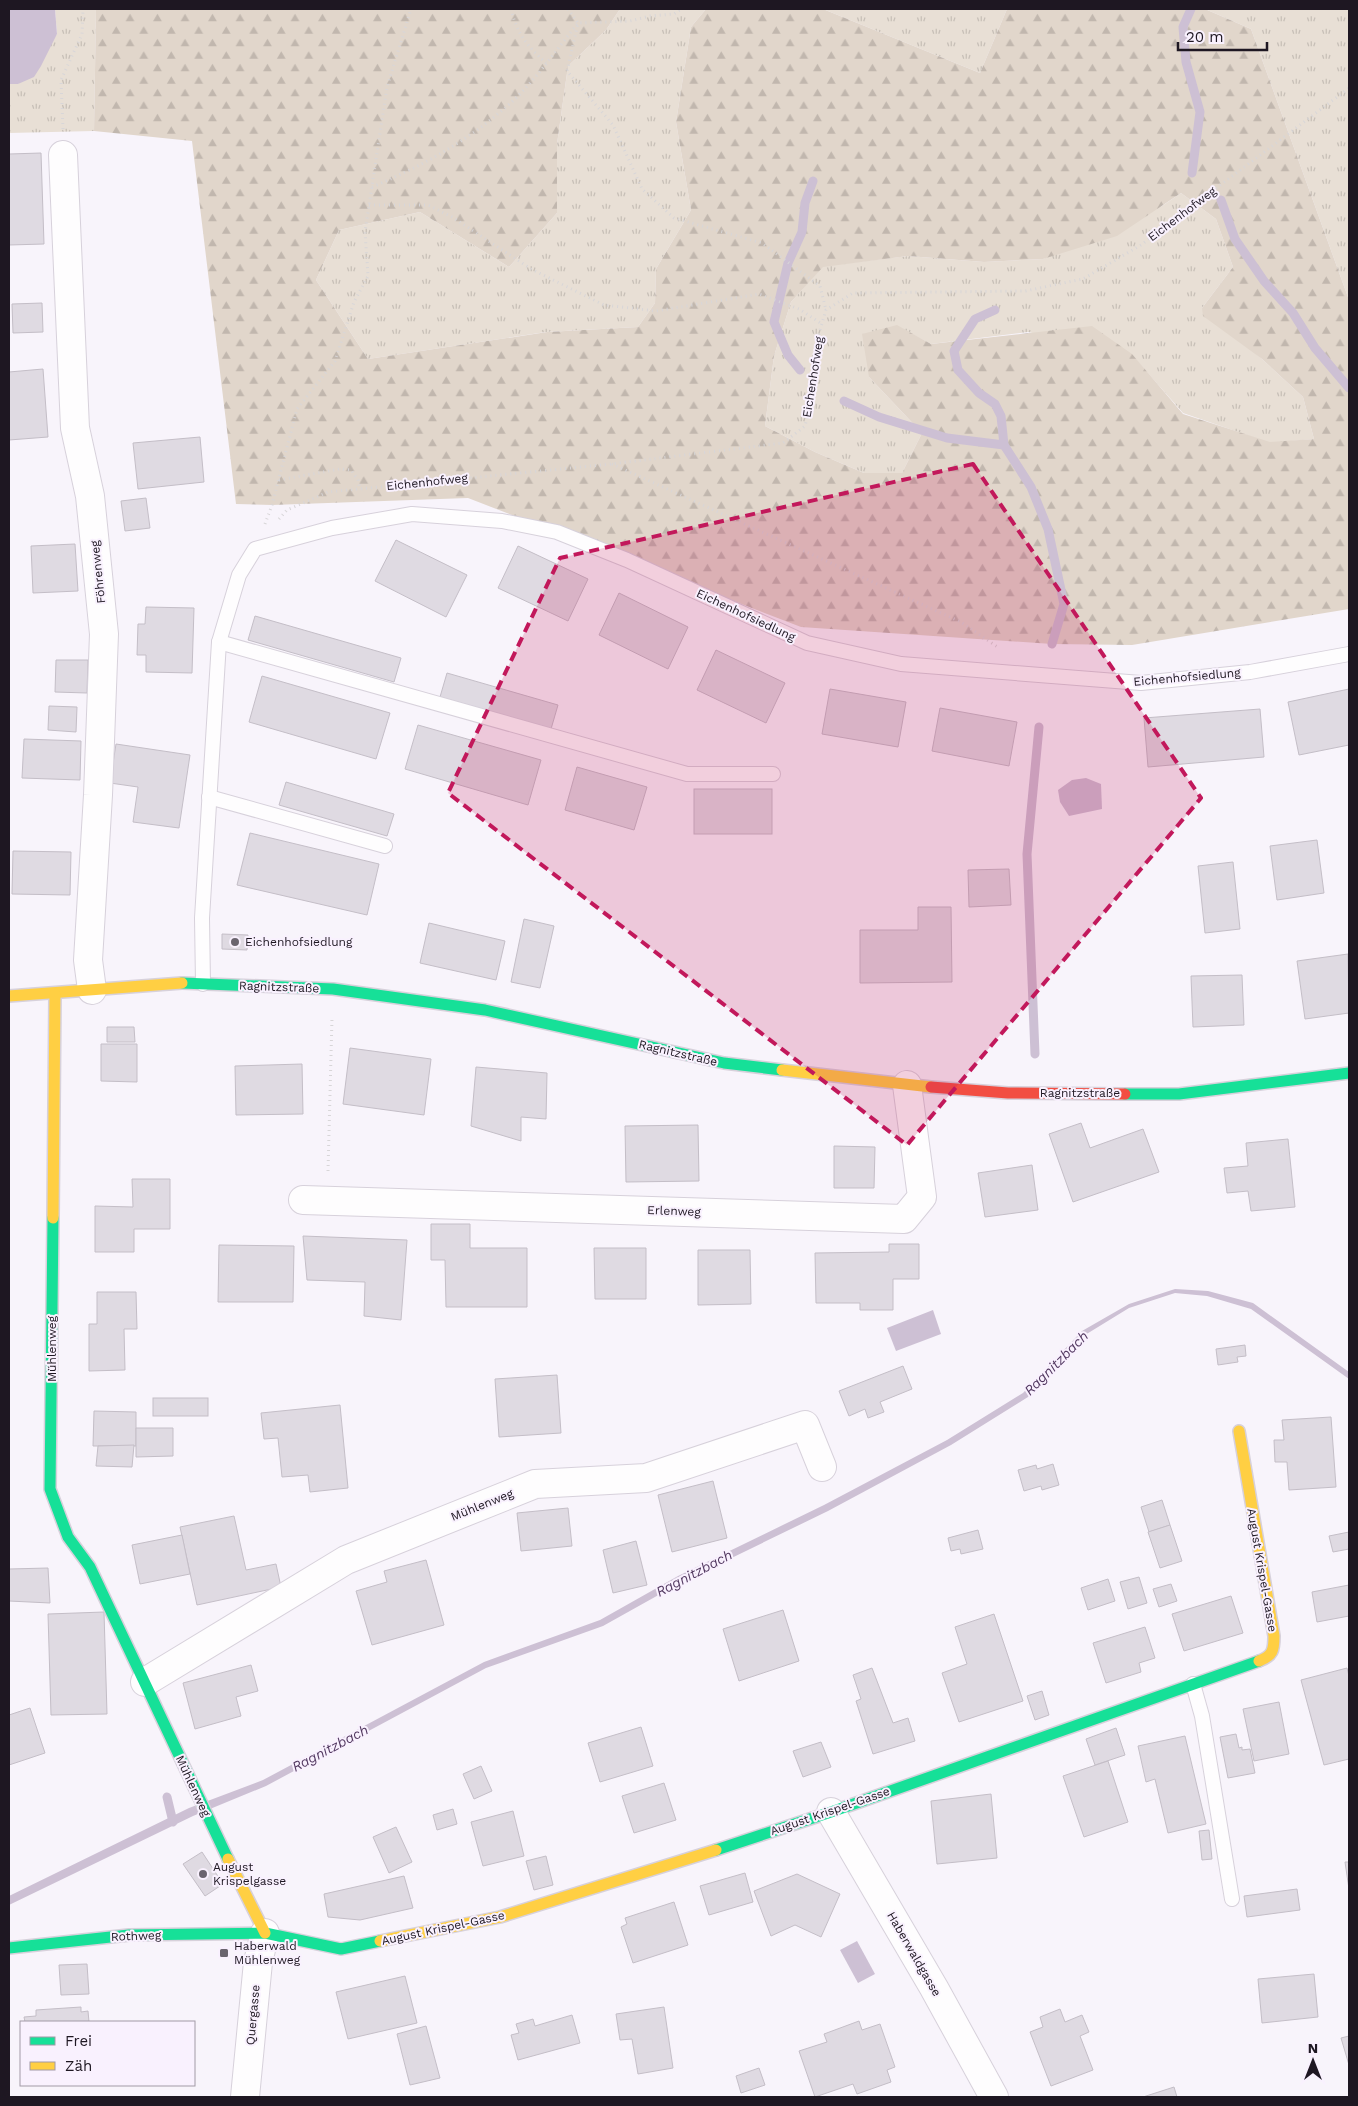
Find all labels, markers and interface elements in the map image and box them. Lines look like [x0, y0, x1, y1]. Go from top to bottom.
scale bar [1178, 20, 1267, 52]
text: 20 m [1186, 28, 1224, 46]
street label: Eichenhofweg [1145, 183, 1219, 244]
street label: Eichenhofweg [800, 335, 826, 418]
street label: Eichenhofweg [386, 471, 469, 493]
street label: Föhrenweg [88, 539, 108, 604]
street label: Eichenhofsiedlung [694, 586, 798, 644]
street label: Eichenhofsiedlung [1133, 665, 1242, 689]
place label: Eichenhofsiedlung [245, 935, 353, 949]
marker: Eichenhofsiedlung [229, 936, 241, 948]
street label: Ragnitzstraße [239, 979, 319, 995]
street label: Ragnitzstraße [637, 1037, 719, 1069]
street label: Ragnitzstraße [1040, 1086, 1120, 1100]
street label: Erlenweg [647, 1203, 702, 1219]
street label: Mühlenweg [45, 1315, 59, 1382]
water label: Ragnitzbach [1021, 1328, 1091, 1398]
street label: Mühlenweg [449, 1486, 516, 1524]
street label: August Krispel-Gasse [1244, 1507, 1280, 1633]
water label: Ragnitzbach [653, 1546, 735, 1600]
water label: Ragnitzbach [289, 1721, 371, 1775]
street label: Mühlenweg [173, 1753, 214, 1819]
street label: August Krispel-Gasse [768, 1784, 892, 1838]
place label: August Krispelgasse [213, 1860, 286, 1888]
marker: August Krispelgasse [197, 1868, 209, 1880]
street label: August Krispel-Gasse [380, 1908, 506, 1948]
street label: Haberwaldgasse [884, 1909, 944, 1999]
street label: Rothweg [111, 1928, 162, 1944]
place label: Haberwald Mühlenweg [234, 1939, 301, 1967]
marker: Haberwald Mühlenweg [218, 1947, 230, 1959]
street label: Quergasse [243, 1984, 263, 2046]
legend [20, 2021, 195, 2086]
text: Frei [65, 2032, 92, 2050]
north arrow [1288, 2036, 1338, 2086]
text: N [1308, 2040, 1318, 2056]
text: Zäh [65, 2057, 92, 2075]

